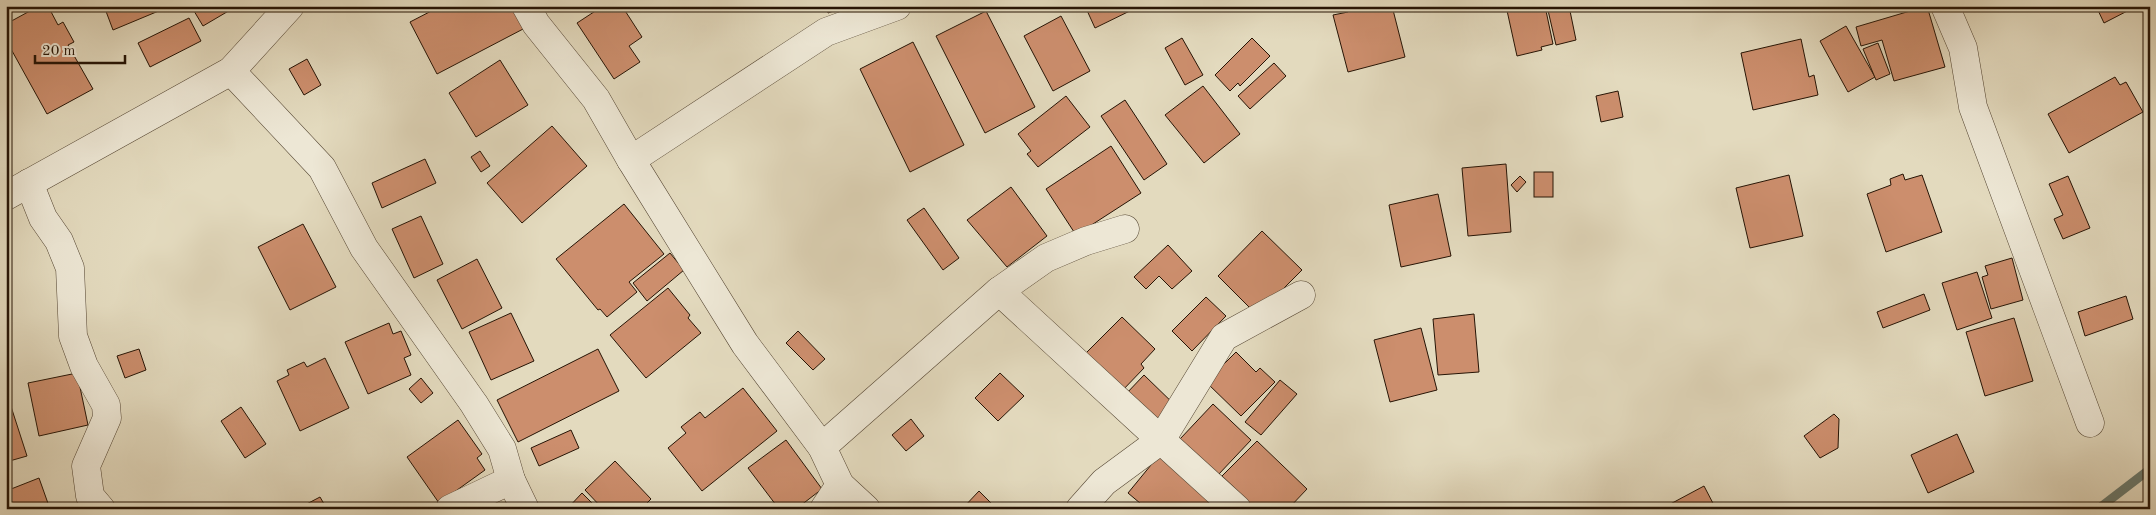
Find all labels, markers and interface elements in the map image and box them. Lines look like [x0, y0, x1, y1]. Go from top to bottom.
scale bar [35, 32, 125, 64]
text: 20 m [42, 44, 76, 59]

